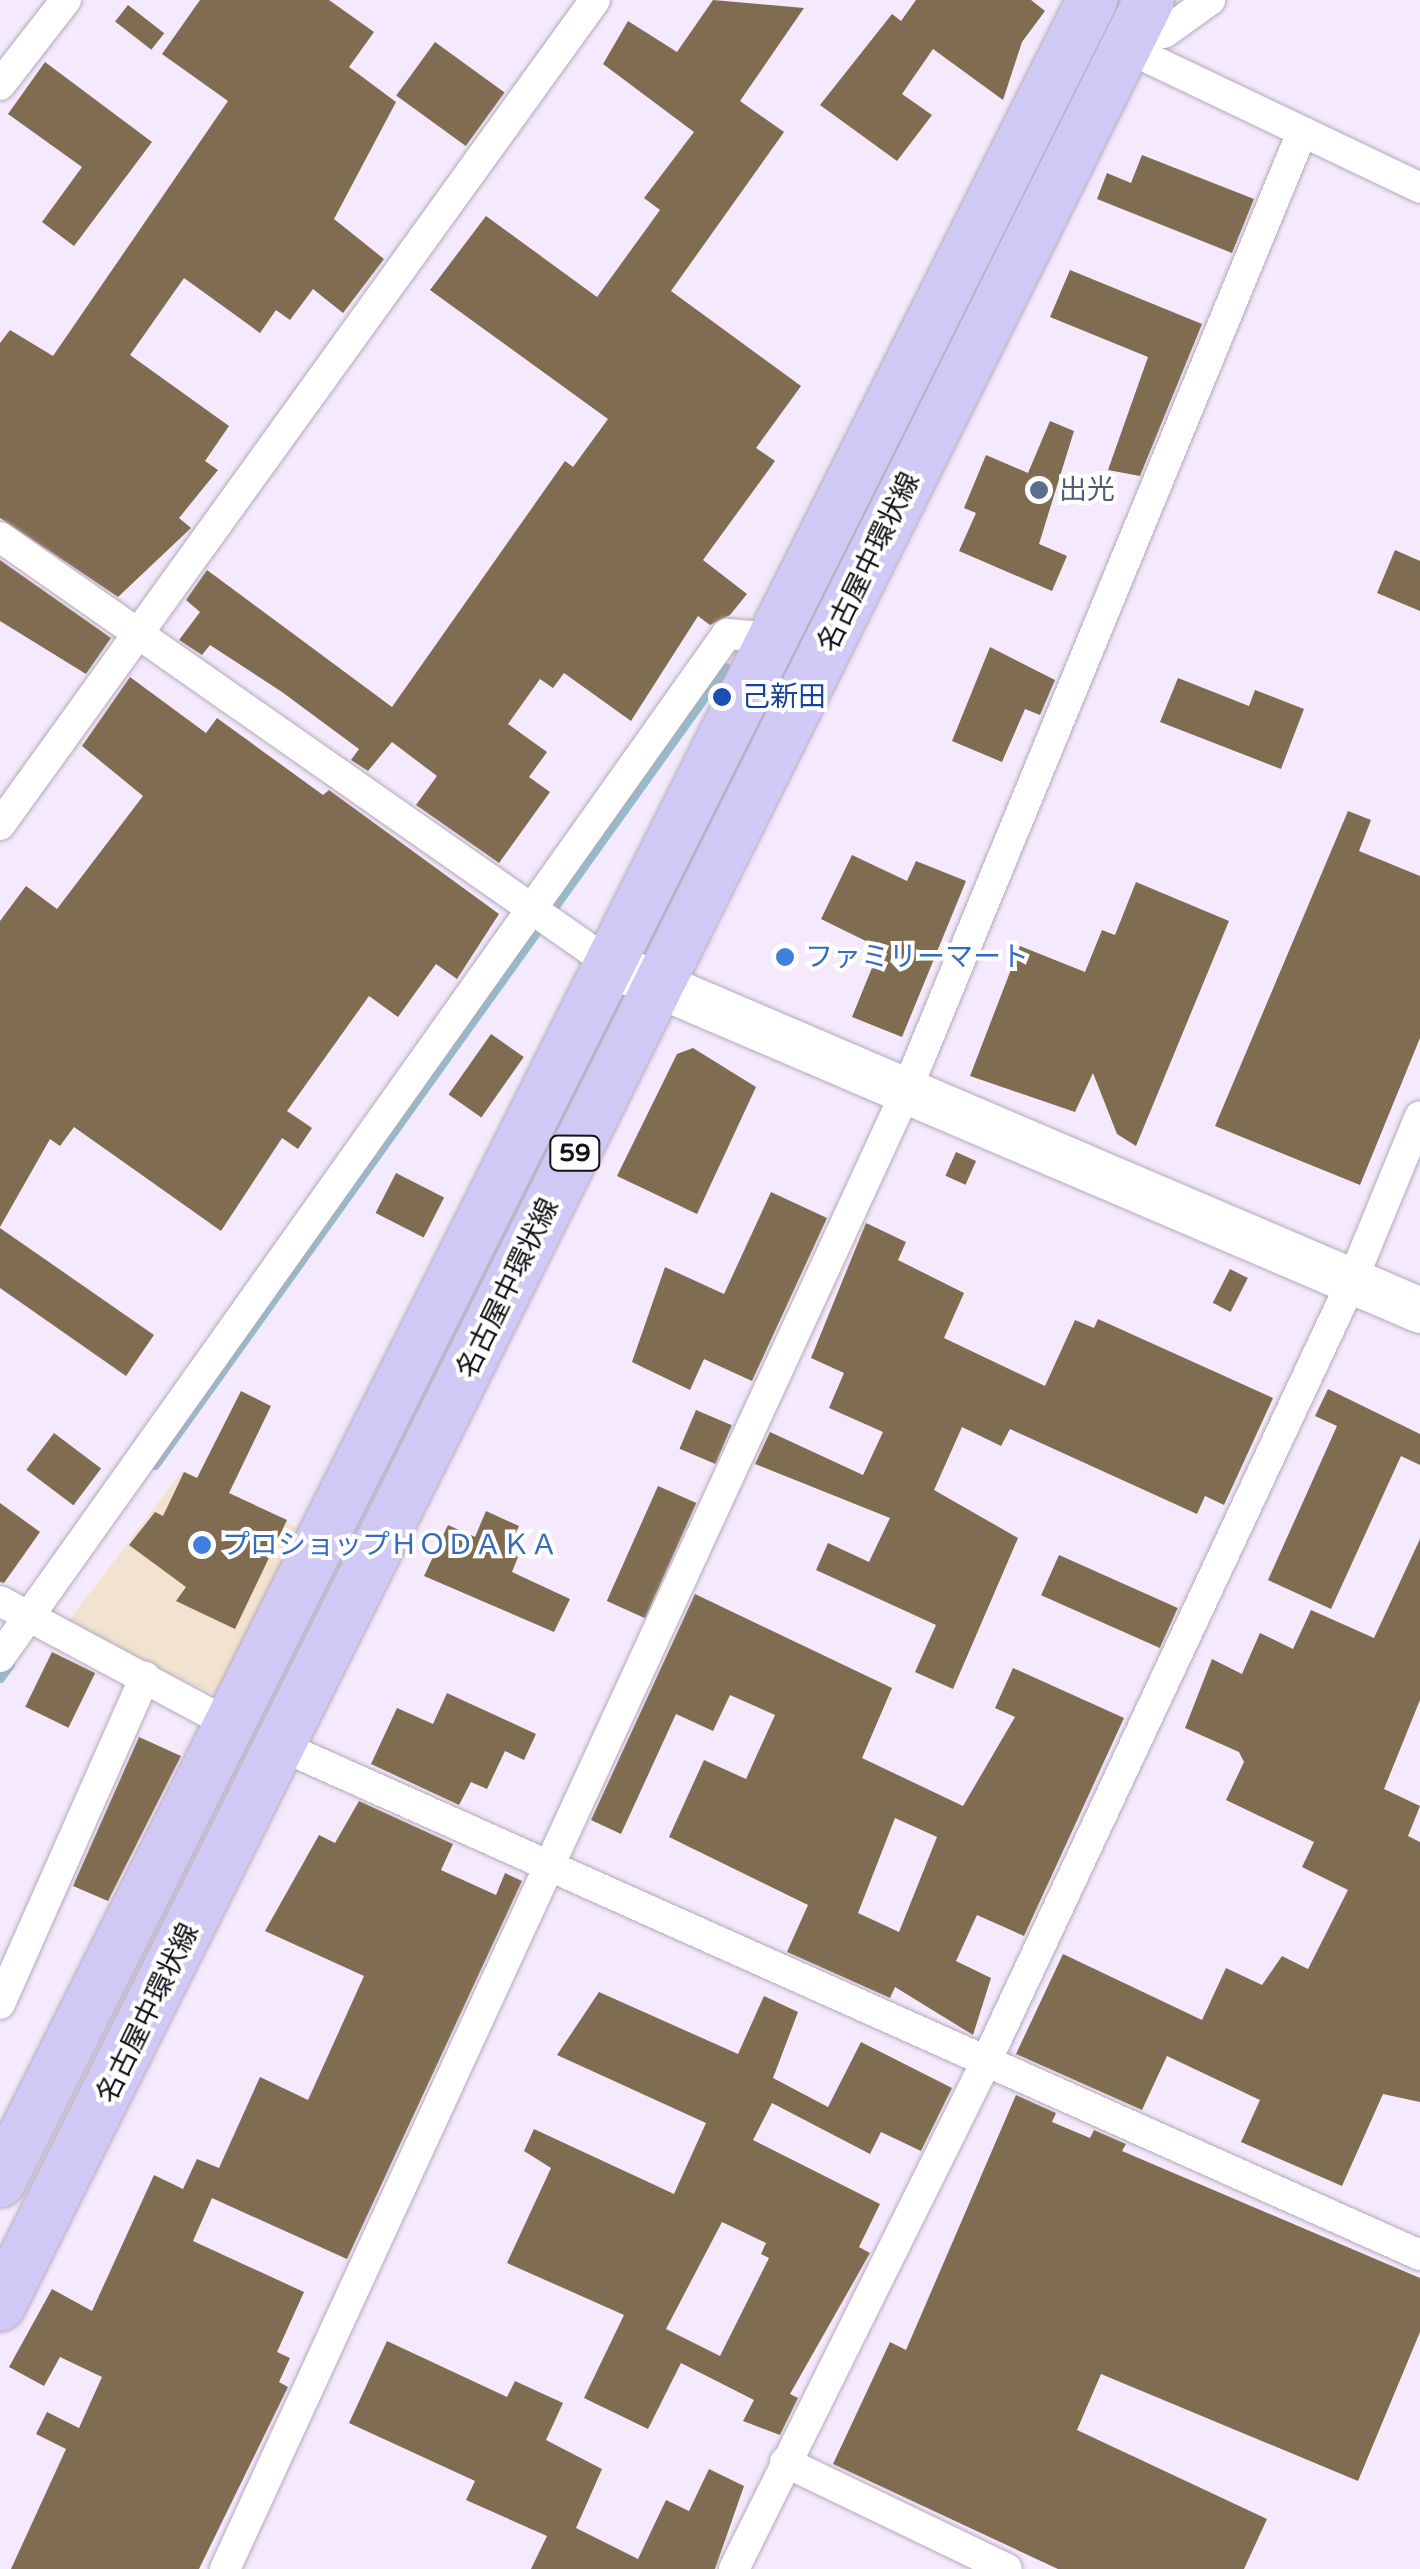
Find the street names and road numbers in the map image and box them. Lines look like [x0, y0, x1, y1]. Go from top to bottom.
street label: 名古屋中環状線 [811, 467, 927, 657]
road number: 59 [548, 1133, 602, 1173]
street label: 名古屋中環状線 [450, 1193, 566, 1383]
street label: 名古屋中環状線 [90, 1918, 206, 2108]

